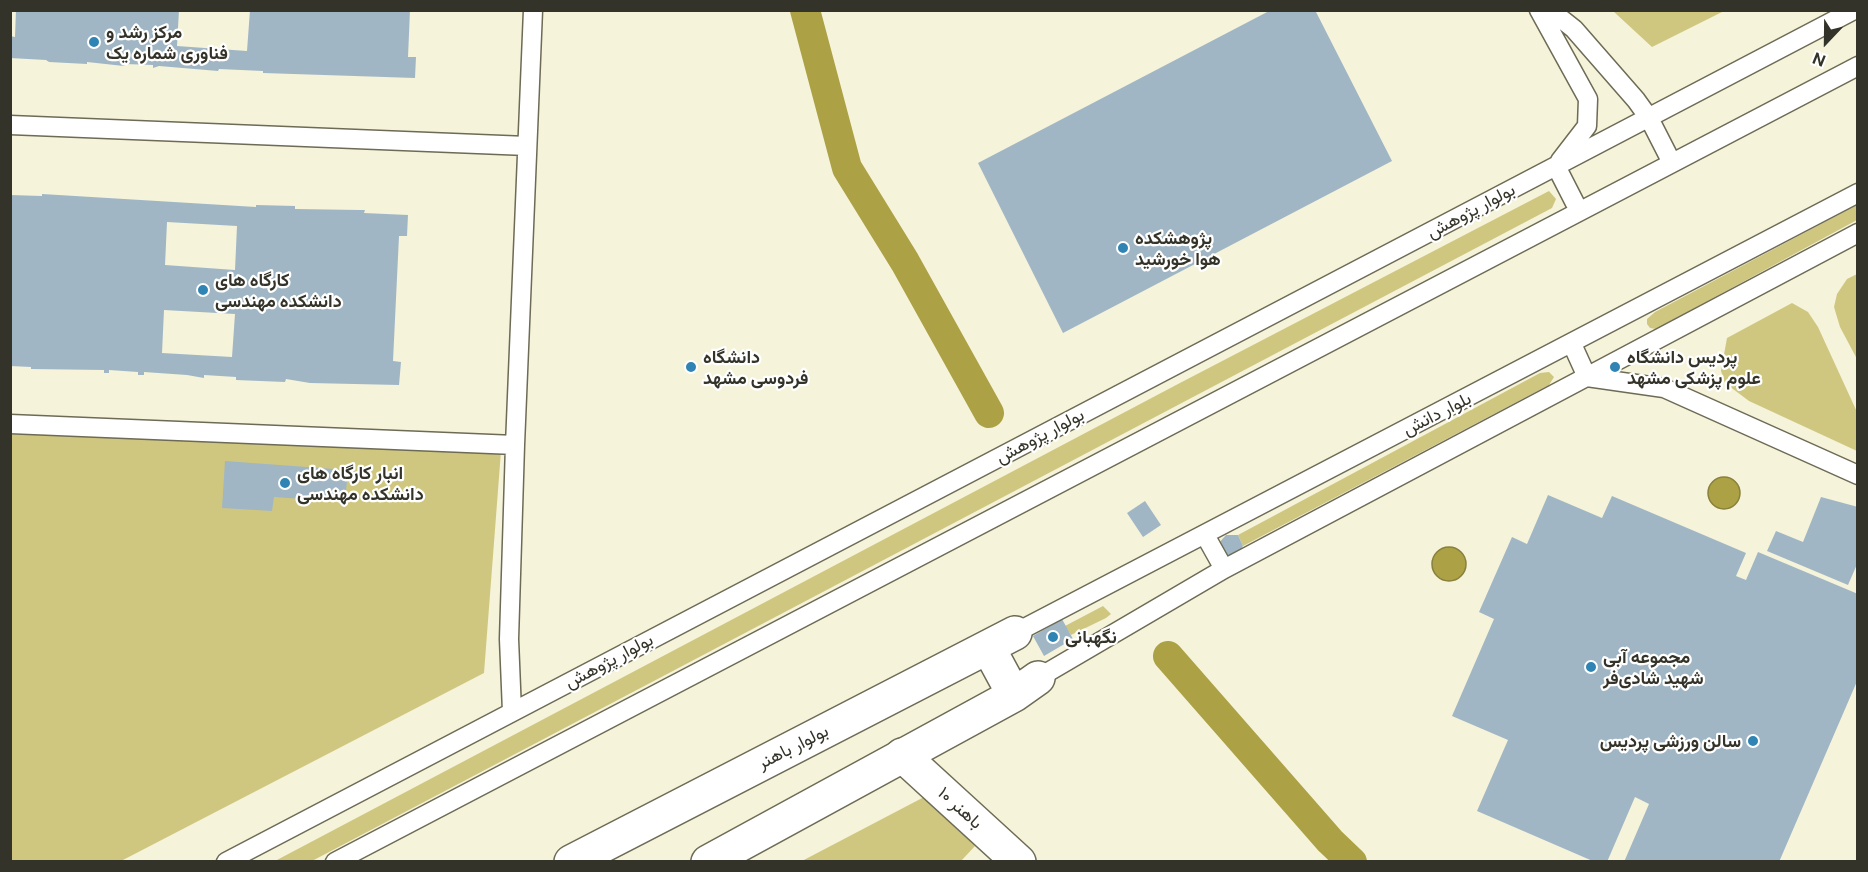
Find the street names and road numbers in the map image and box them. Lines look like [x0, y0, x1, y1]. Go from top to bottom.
street label: بولوار پژوهش [1423, 179, 1519, 243]
street label: بلوار دانش [1399, 388, 1475, 440]
street label: بولوار پژوهش [992, 404, 1088, 468]
street label: بولوار پژوهش [561, 629, 657, 693]
street label: بولوار باهنر [754, 720, 832, 774]
street label: باهنر ۱۰ [933, 782, 987, 834]

